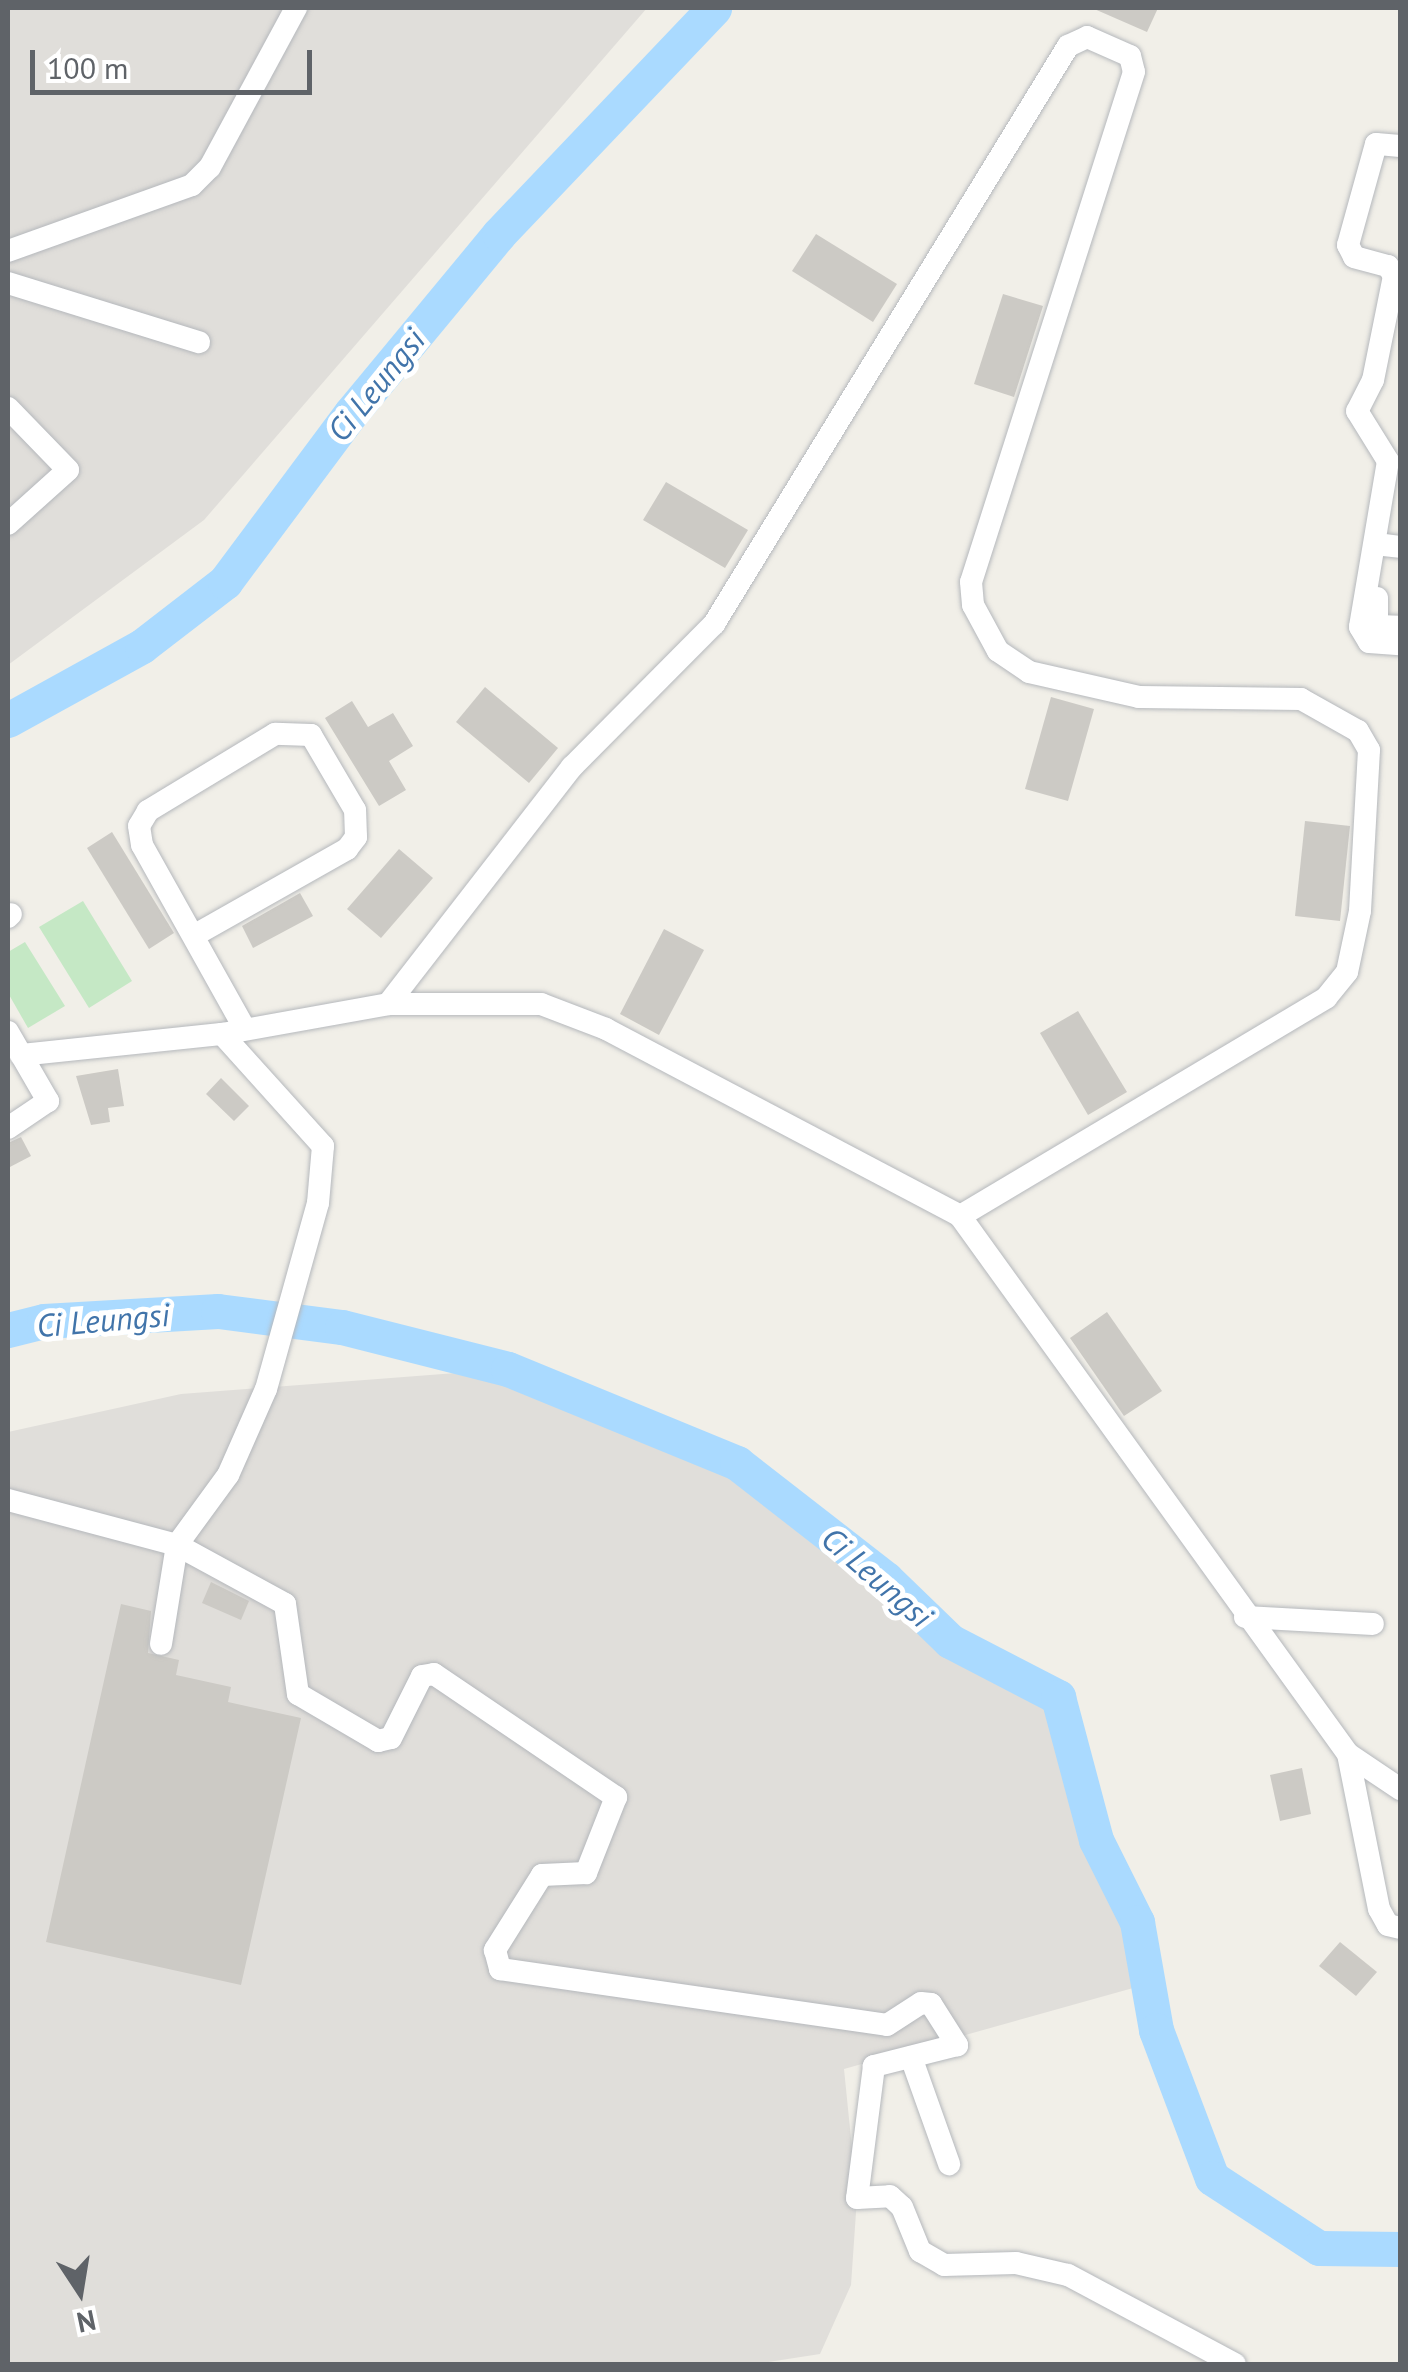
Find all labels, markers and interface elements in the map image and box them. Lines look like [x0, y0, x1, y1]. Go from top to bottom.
scale bar [35, 30, 318, 92]
text: 100 m [47, 48, 128, 87]
water label: Ci Leungsi [319, 321, 433, 449]
water label: Ci Leungsi [35, 1295, 171, 1345]
water label: Ci Leungsi [814, 1519, 940, 1635]
north arrow [30, 2242, 130, 2342]
text: N [73, 2302, 99, 2342]

